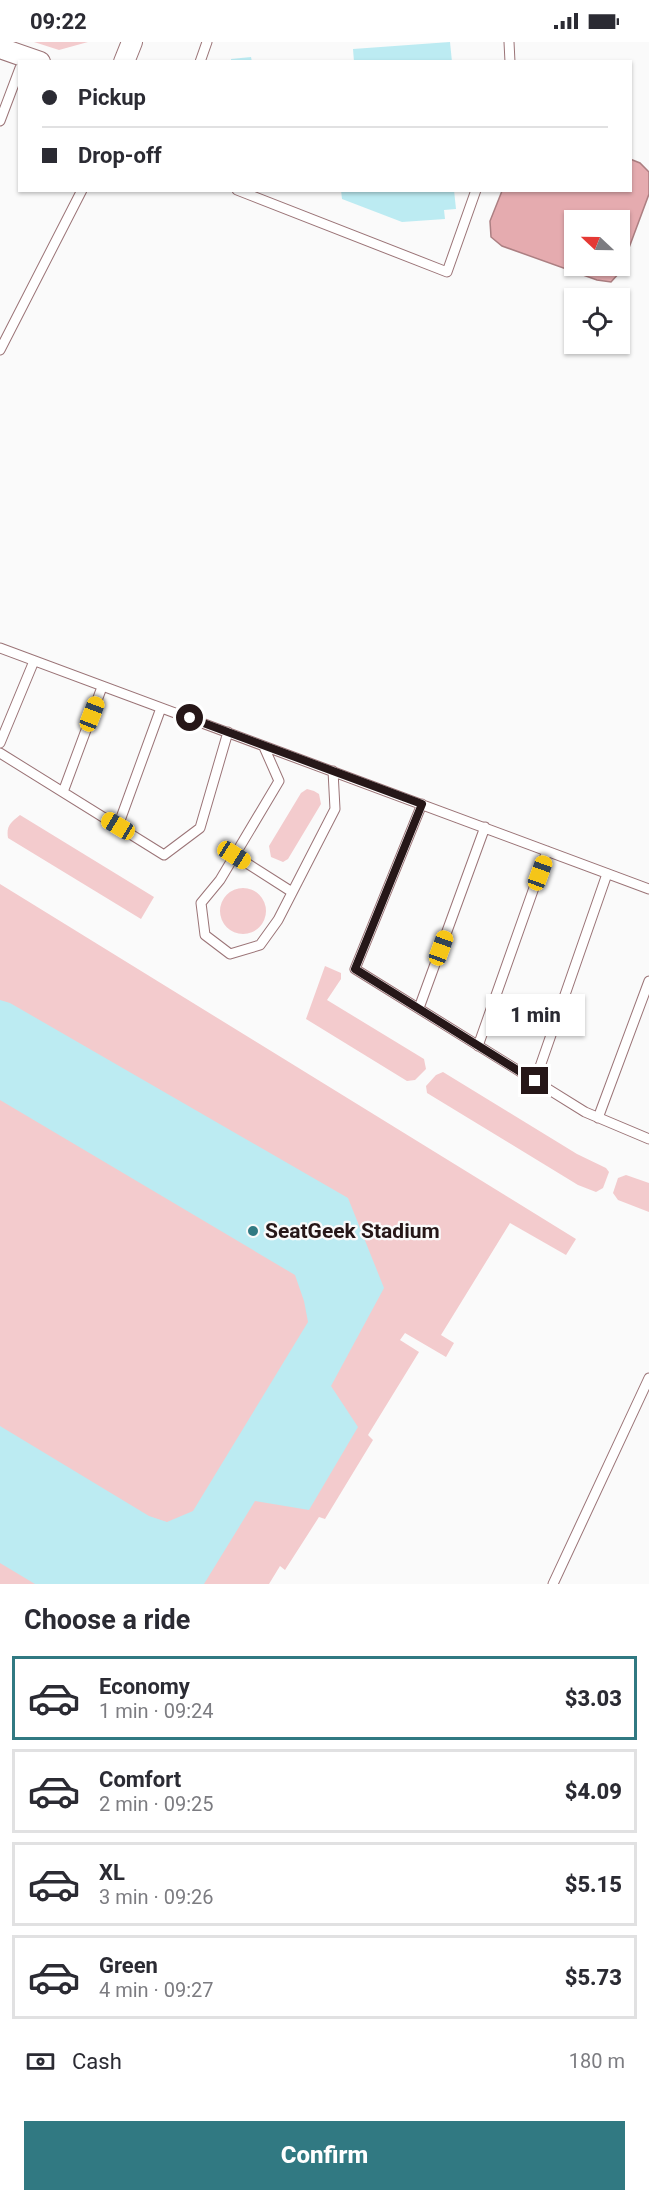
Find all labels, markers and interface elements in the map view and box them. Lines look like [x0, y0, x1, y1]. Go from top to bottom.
text: 09:22 [30, 9, 87, 34]
text: Pickup [78, 85, 146, 110]
text: Drop-off [78, 143, 162, 168]
north arrow [564, 210, 630, 276]
map controls [564, 210, 630, 354]
button: locate [564, 288, 630, 354]
car [77, 694, 107, 734]
route start [176, 704, 203, 731]
car [98, 809, 138, 843]
car [214, 838, 254, 872]
car [525, 853, 555, 893]
car [426, 928, 456, 968]
callout: 1 min [486, 994, 584, 1036]
text: 1 min [510, 1003, 561, 1027]
route end [521, 1067, 548, 1094]
place label: SeatGeek Stadium [265, 1219, 440, 1243]
marker: SeatGeek Stadium [246, 1224, 260, 1238]
text: Choose a ride [24, 1604, 190, 1636]
icon: car [27, 1671, 81, 1725]
text: Economy [99, 1674, 190, 1699]
text: $3.03 [565, 1686, 622, 1711]
text: 1 min · 09:24 [99, 1699, 214, 1723]
icon: car [27, 1764, 81, 1818]
text: Comfort [99, 1767, 181, 1792]
text: $4.09 [565, 1779, 622, 1804]
text: 2 min · 09:25 [99, 1792, 214, 1816]
icon: car [27, 1857, 81, 1911]
text: XL [99, 1860, 125, 1885]
text: $5.15 [565, 1872, 622, 1897]
text: 3 min · 09:26 [99, 1885, 214, 1909]
icon: car [27, 1950, 81, 2004]
text: Green [99, 1953, 158, 1978]
text: $5.73 [565, 1965, 622, 1990]
text: 4 min · 09:27 [99, 1978, 214, 2002]
icon: cash [24, 2045, 57, 2078]
text: Cash [72, 2049, 122, 2074]
text: 180 m [569, 2049, 625, 2073]
button: Confirm [24, 2121, 625, 2190]

